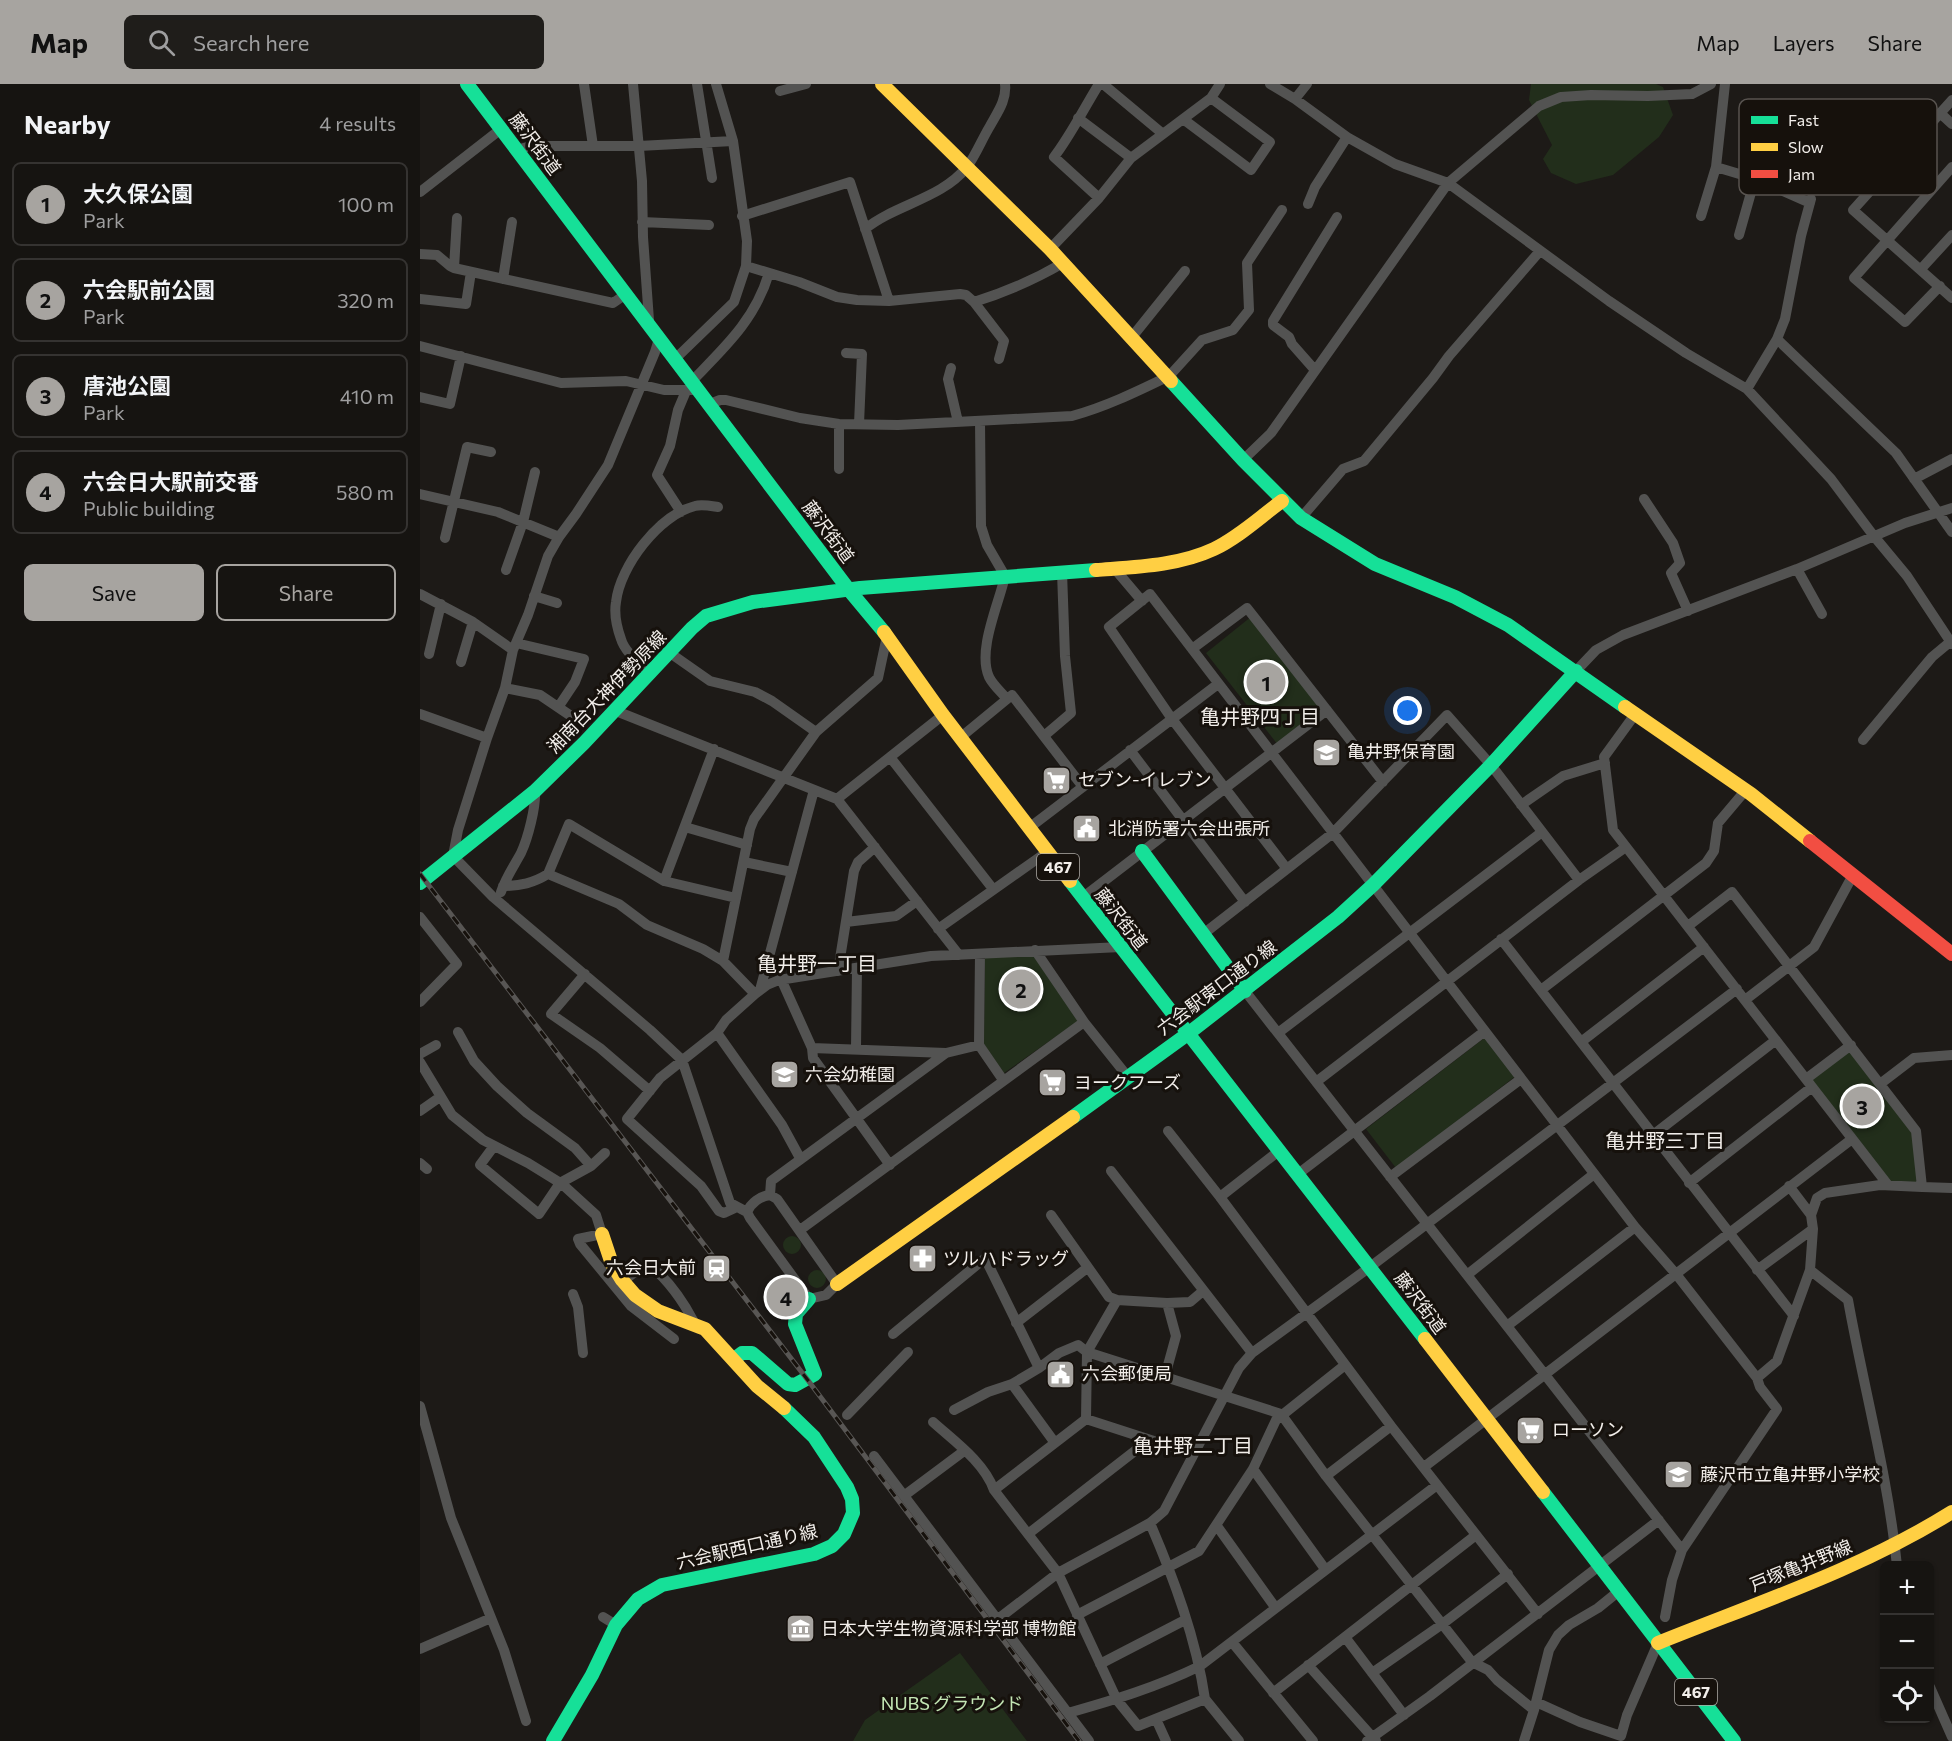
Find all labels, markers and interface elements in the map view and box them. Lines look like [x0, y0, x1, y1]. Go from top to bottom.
search box [124, 15, 544, 69]
text: Map [30, 25, 88, 59]
icon: search [145, 26, 178, 59]
text: Search here [193, 29, 309, 56]
text: Map [1696, 30, 1740, 55]
text: Layers [1773, 30, 1835, 55]
text: Share [1868, 30, 1922, 55]
legend [1739, 99, 1937, 195]
text: Nearby [24, 108, 111, 139]
street label: 藤沢街道 [505, 108, 566, 179]
text: Fast [1788, 110, 1819, 129]
text: 4 results [319, 111, 396, 135]
text: Slow [1788, 137, 1824, 156]
text: Jam [1788, 164, 1815, 183]
text: 大久保公園 [83, 180, 193, 207]
text: 1 [41, 192, 50, 216]
text: 100 m [338, 192, 394, 216]
text: Park [83, 208, 125, 232]
text: 六会駅前公園 [83, 276, 215, 303]
text: 2 [40, 288, 51, 312]
text: 320 m [337, 288, 394, 312]
text: Park [83, 304, 125, 328]
text: 唐池公園 [83, 372, 171, 399]
text: 3 [40, 384, 51, 408]
text: 410 m [340, 384, 394, 408]
text: Park [83, 400, 125, 424]
text: 六会日大駅前交番 [83, 468, 259, 495]
text: 4 [39, 480, 52, 504]
text: 580 m [336, 480, 394, 504]
text: Public building [83, 496, 215, 520]
street label: 藤沢街道 [798, 496, 859, 567]
button: Save [24, 564, 204, 621]
button: Share [216, 564, 396, 621]
street label: 湘南台大神伊勢原線 [542, 625, 670, 757]
pin: 1 [1246, 660, 1286, 704]
your location [1393, 696, 1422, 725]
district label: 亀井野四丁目 [1200, 704, 1320, 728]
school or university icon: 亀井野保育園 [1310, 736, 1342, 768]
place label: 亀井野保育園 [1347, 740, 1455, 762]
supermarket icon: セブン-イレブン [1041, 764, 1073, 796]
place label: セブン-イレブン [1078, 768, 1212, 790]
public building icon: 北消防署六会出張所 [1071, 813, 1103, 845]
place label: 北消防署六会出張所 [1108, 817, 1270, 839]
road number: 467 [1037, 854, 1079, 880]
street label: 藤沢街道 [1091, 883, 1153, 954]
street label: 六会駅東口通り線 [1152, 935, 1281, 1039]
district label: 亀井野一丁目 [757, 951, 877, 975]
pin: 2 [1002, 966, 1040, 1012]
school or university icon: 六会幼稚園 [768, 1059, 800, 1091]
place label: 六会幼稚園 [805, 1063, 895, 1085]
supermarket icon: ヨークフーズ [1037, 1067, 1069, 1099]
place label: ヨークフーズ [1074, 1071, 1181, 1093]
pin: 3 [1842, 1084, 1882, 1128]
district label: 亀井野三丁目 [1605, 1128, 1725, 1152]
pharmacy icon: ツルハドラッグ [906, 1243, 938, 1275]
place label: ツルハドラッグ [943, 1247, 1069, 1269]
station icon: 六会日大前 [701, 1252, 733, 1284]
place label: 六会日大前 [606, 1256, 696, 1278]
street label: 藤沢街道 [1390, 1267, 1451, 1338]
pin: 4 [766, 1274, 806, 1320]
public building icon: 六会郵便局 [1045, 1358, 1077, 1390]
place label: 六会郵便局 [1082, 1362, 1172, 1384]
supermarket icon: ローソン [1515, 1414, 1547, 1446]
place label: ローソン [1552, 1418, 1624, 1440]
district label: 亀井野二丁目 [1133, 1433, 1253, 1457]
school or university icon: 藤沢市立亀井野小学校 [1663, 1459, 1695, 1491]
place label: 藤沢市立亀井野小学校 [1700, 1463, 1880, 1485]
street label: 六会駅西口通り線 [674, 1519, 819, 1573]
street label: 戸塚亀井野線 [1746, 1535, 1855, 1596]
map controls [1880, 1561, 1934, 1723]
button: + [1880, 1561, 1934, 1615]
museum icon: 日本大学生物資源科学部 博物館 [784, 1613, 816, 1645]
button: − [1880, 1615, 1934, 1669]
place label: 日本大学生物資源科学部 博物館 [821, 1617, 1076, 1639]
button: locate [1880, 1669, 1934, 1723]
road number: 467 [1675, 1679, 1717, 1705]
park label: NUBS グラウンド [881, 1692, 1023, 1714]

